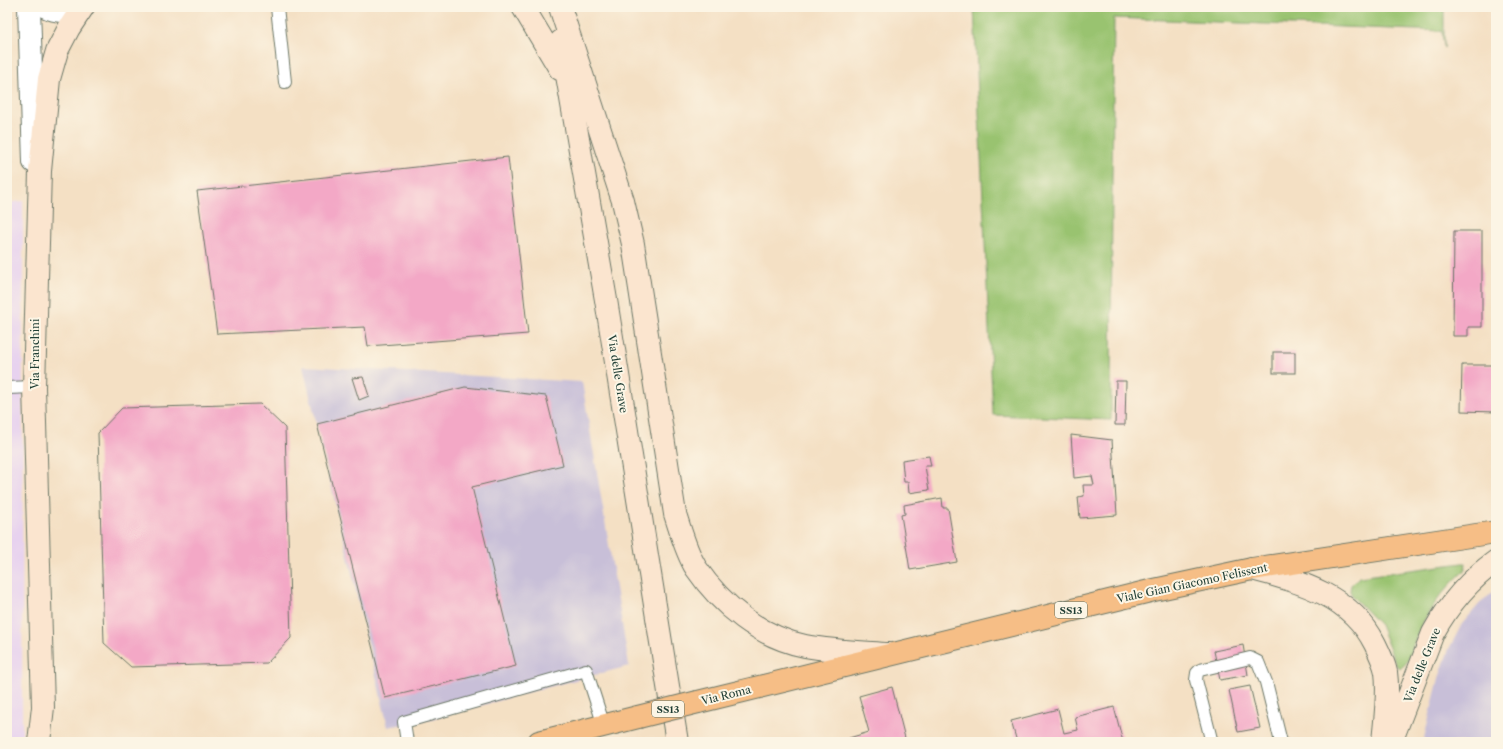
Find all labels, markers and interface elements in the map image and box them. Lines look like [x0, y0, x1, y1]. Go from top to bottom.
street label: Via Franchini [28, 318, 42, 390]
street label: Via delle Grave [605, 333, 631, 414]
street label: Viale Gian Giacomo Felissent [1114, 560, 1269, 606]
road number: SS13 [1055, 602, 1087, 618]
street label: Via delle Grave [1400, 626, 1443, 705]
street label: Via Roma [699, 682, 752, 708]
road number: SS13 [652, 701, 684, 717]

